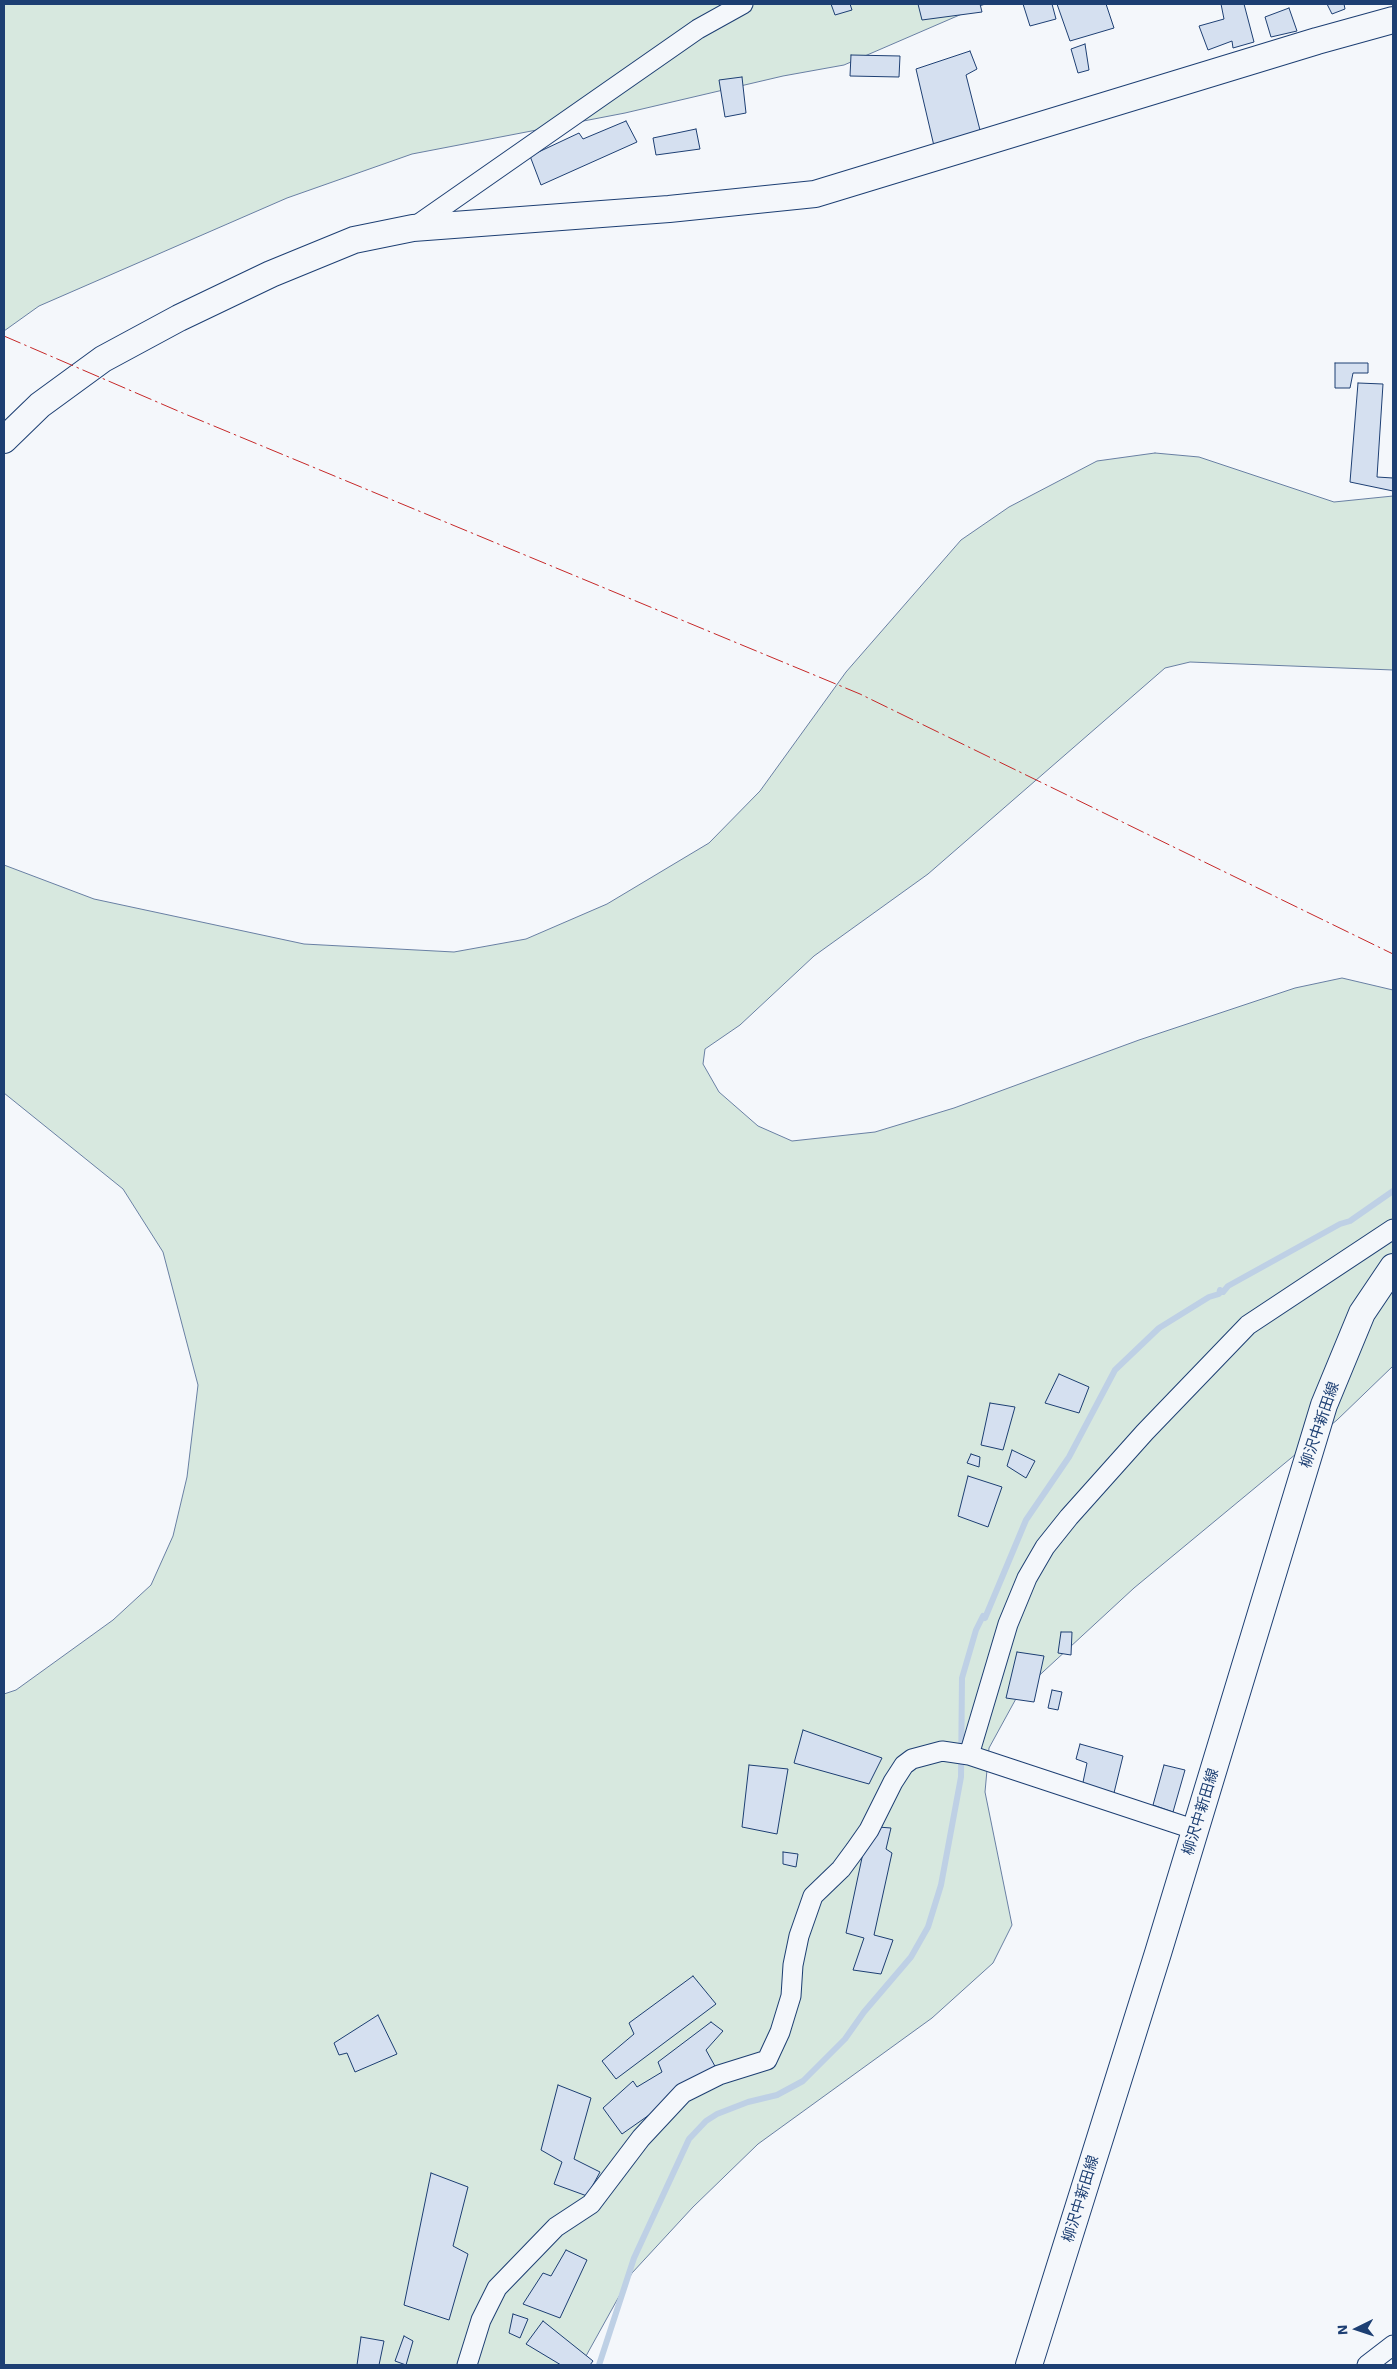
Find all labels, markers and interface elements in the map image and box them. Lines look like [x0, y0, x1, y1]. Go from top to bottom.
street label: 柳沢中新田線 [1297, 1380, 1343, 1470]
street label: 柳沢中新田線 [1179, 1766, 1223, 1858]
street label: 柳沢中新田線 [1059, 2153, 1103, 2245]
north arrow [1332, 2304, 1382, 2354]
text: N [1334, 2324, 1350, 2336]

